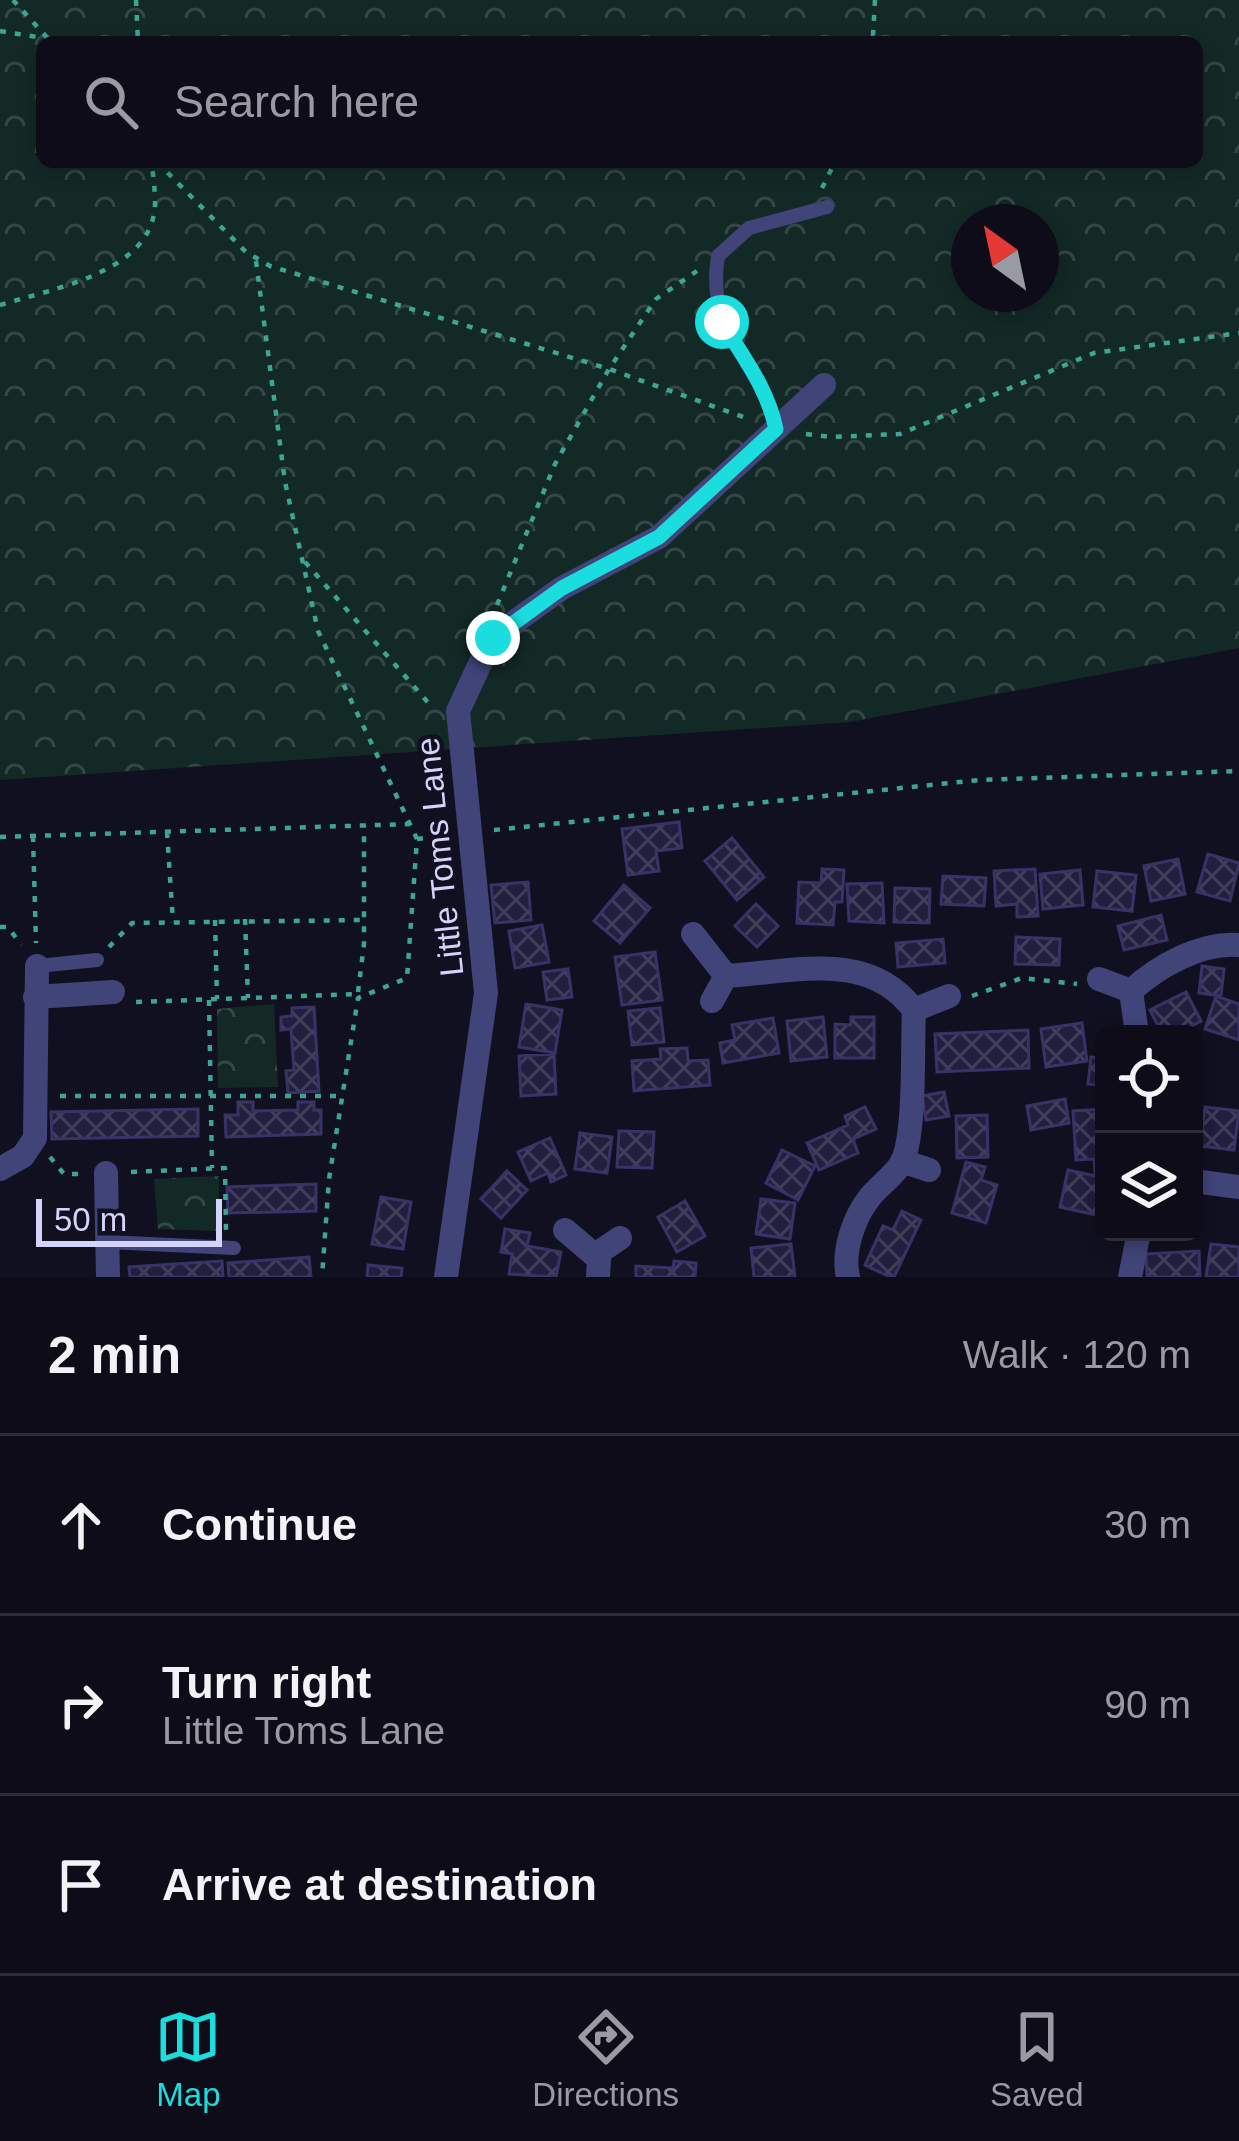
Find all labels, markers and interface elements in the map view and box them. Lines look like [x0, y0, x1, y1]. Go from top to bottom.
search box [36, 36, 1203, 168]
icon: search [78, 69, 144, 135]
text: Search here [174, 76, 419, 127]
north arrow [951, 204, 1059, 312]
route start [695, 295, 749, 349]
route end [466, 611, 520, 665]
street label: Little Toms Lane [409, 736, 470, 978]
map controls [1095, 1025, 1203, 1241]
button: locate [1095, 1025, 1203, 1133]
button: layers [1095, 1133, 1203, 1241]
scale bar [36, 1193, 222, 1246]
text: 50 m [54, 1201, 127, 1238]
text: 2 min [48, 1327, 181, 1384]
text: Walk · 120 m [963, 1333, 1191, 1376]
icon: ahead [48, 1492, 114, 1558]
text: Continue [162, 1499, 357, 1550]
text: 30 m [1104, 1503, 1191, 1546]
text: Turn right [162, 1657, 371, 1708]
icon: right [48, 1672, 114, 1738]
text: 90 m [1104, 1683, 1191, 1726]
text: Little Toms Lane [162, 1709, 445, 1752]
icon: arrive [48, 1852, 114, 1918]
text: Arrive at destination [162, 1859, 597, 1910]
tab: Map [155, 2004, 221, 2114]
tab: Directions [532, 2004, 679, 2114]
tab: Saved [990, 2004, 1084, 2114]

